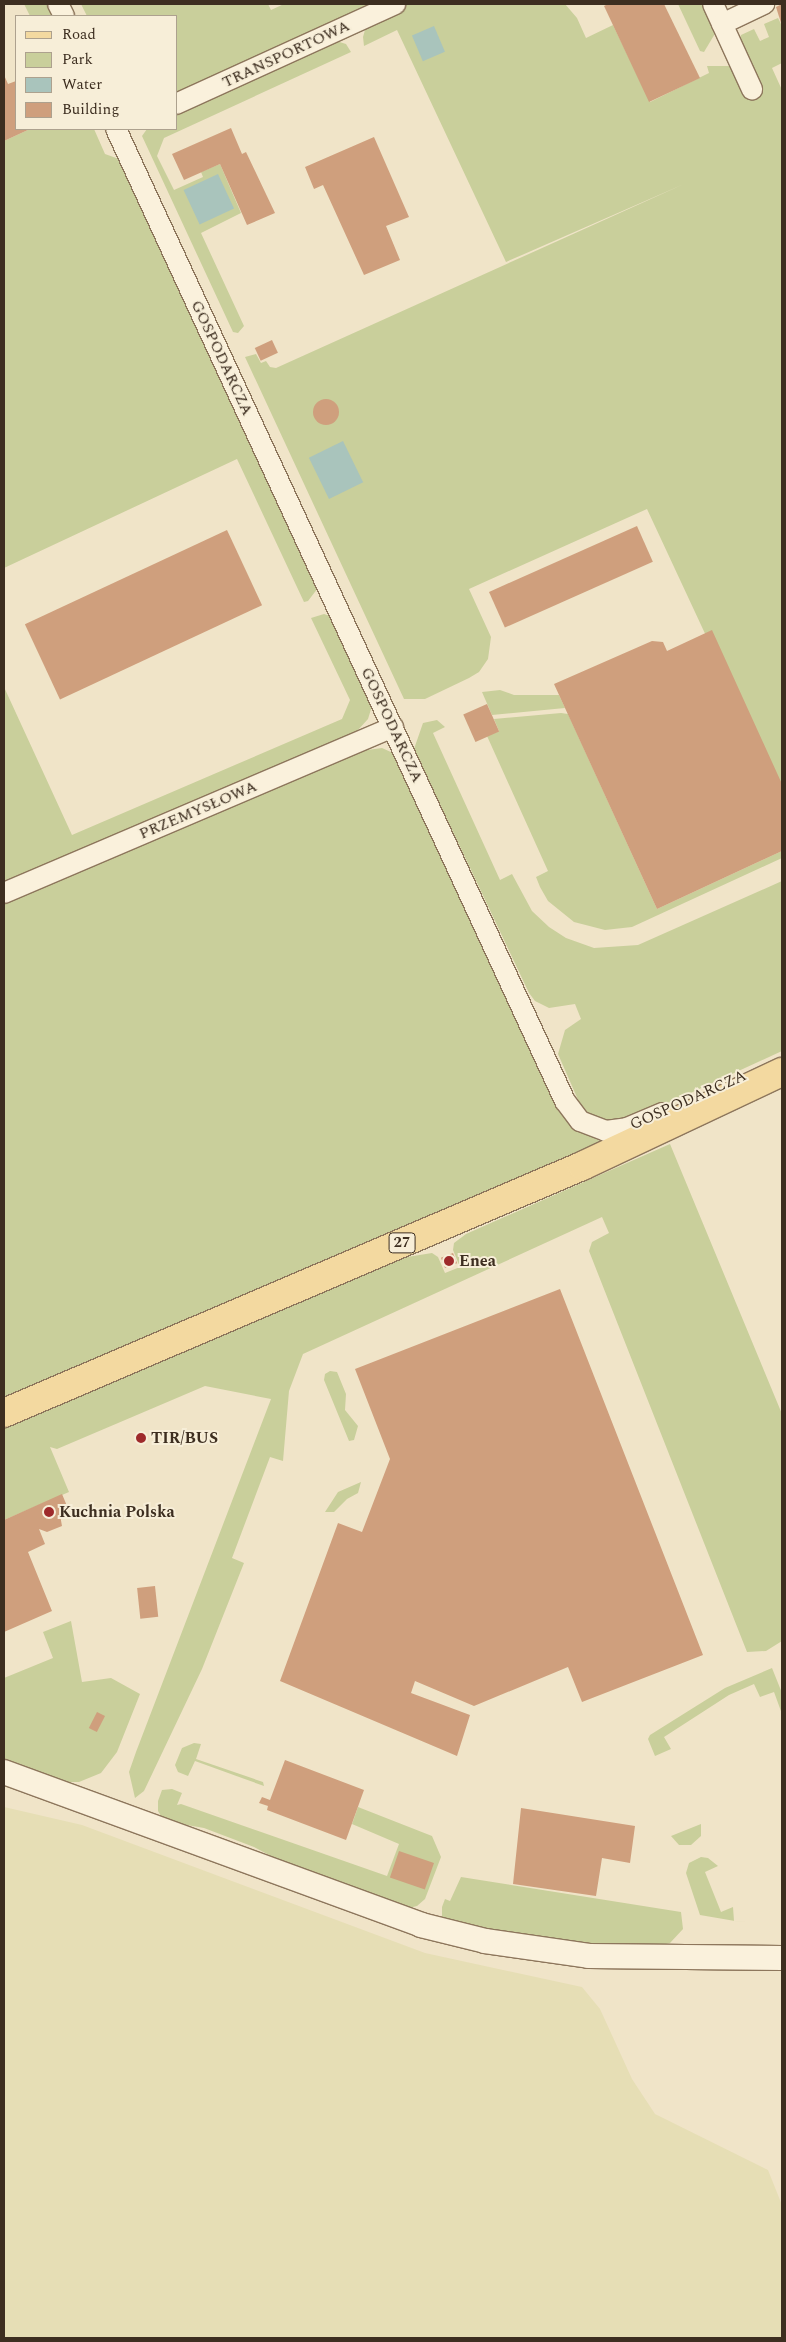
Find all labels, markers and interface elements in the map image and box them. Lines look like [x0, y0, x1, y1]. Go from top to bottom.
legend [15, 15, 178, 130]
street label: TRANSPORTOWA [219, 16, 353, 92]
text: Road [62, 23, 96, 46]
text: Park [62, 48, 93, 71]
text: Water [62, 73, 102, 96]
text: Building [62, 98, 119, 121]
street label: GOSPODARCZA [187, 297, 257, 419]
street label: GOSPODARCZA [357, 664, 427, 786]
street label: PRZEMYSŁOWA [136, 776, 260, 844]
street label: GOSPODARCZA [627, 1066, 749, 1134]
road number: 27 [388, 1230, 416, 1256]
place label: Enea [459, 1251, 496, 1271]
marker: Enea [443, 1255, 455, 1267]
place label: TIR/BUS [151, 1428, 218, 1448]
marker: TIR/BUS [135, 1432, 147, 1444]
place label: Kuchnia Polska [59, 1502, 175, 1522]
marker: Kuchnia Polska [43, 1506, 55, 1518]

